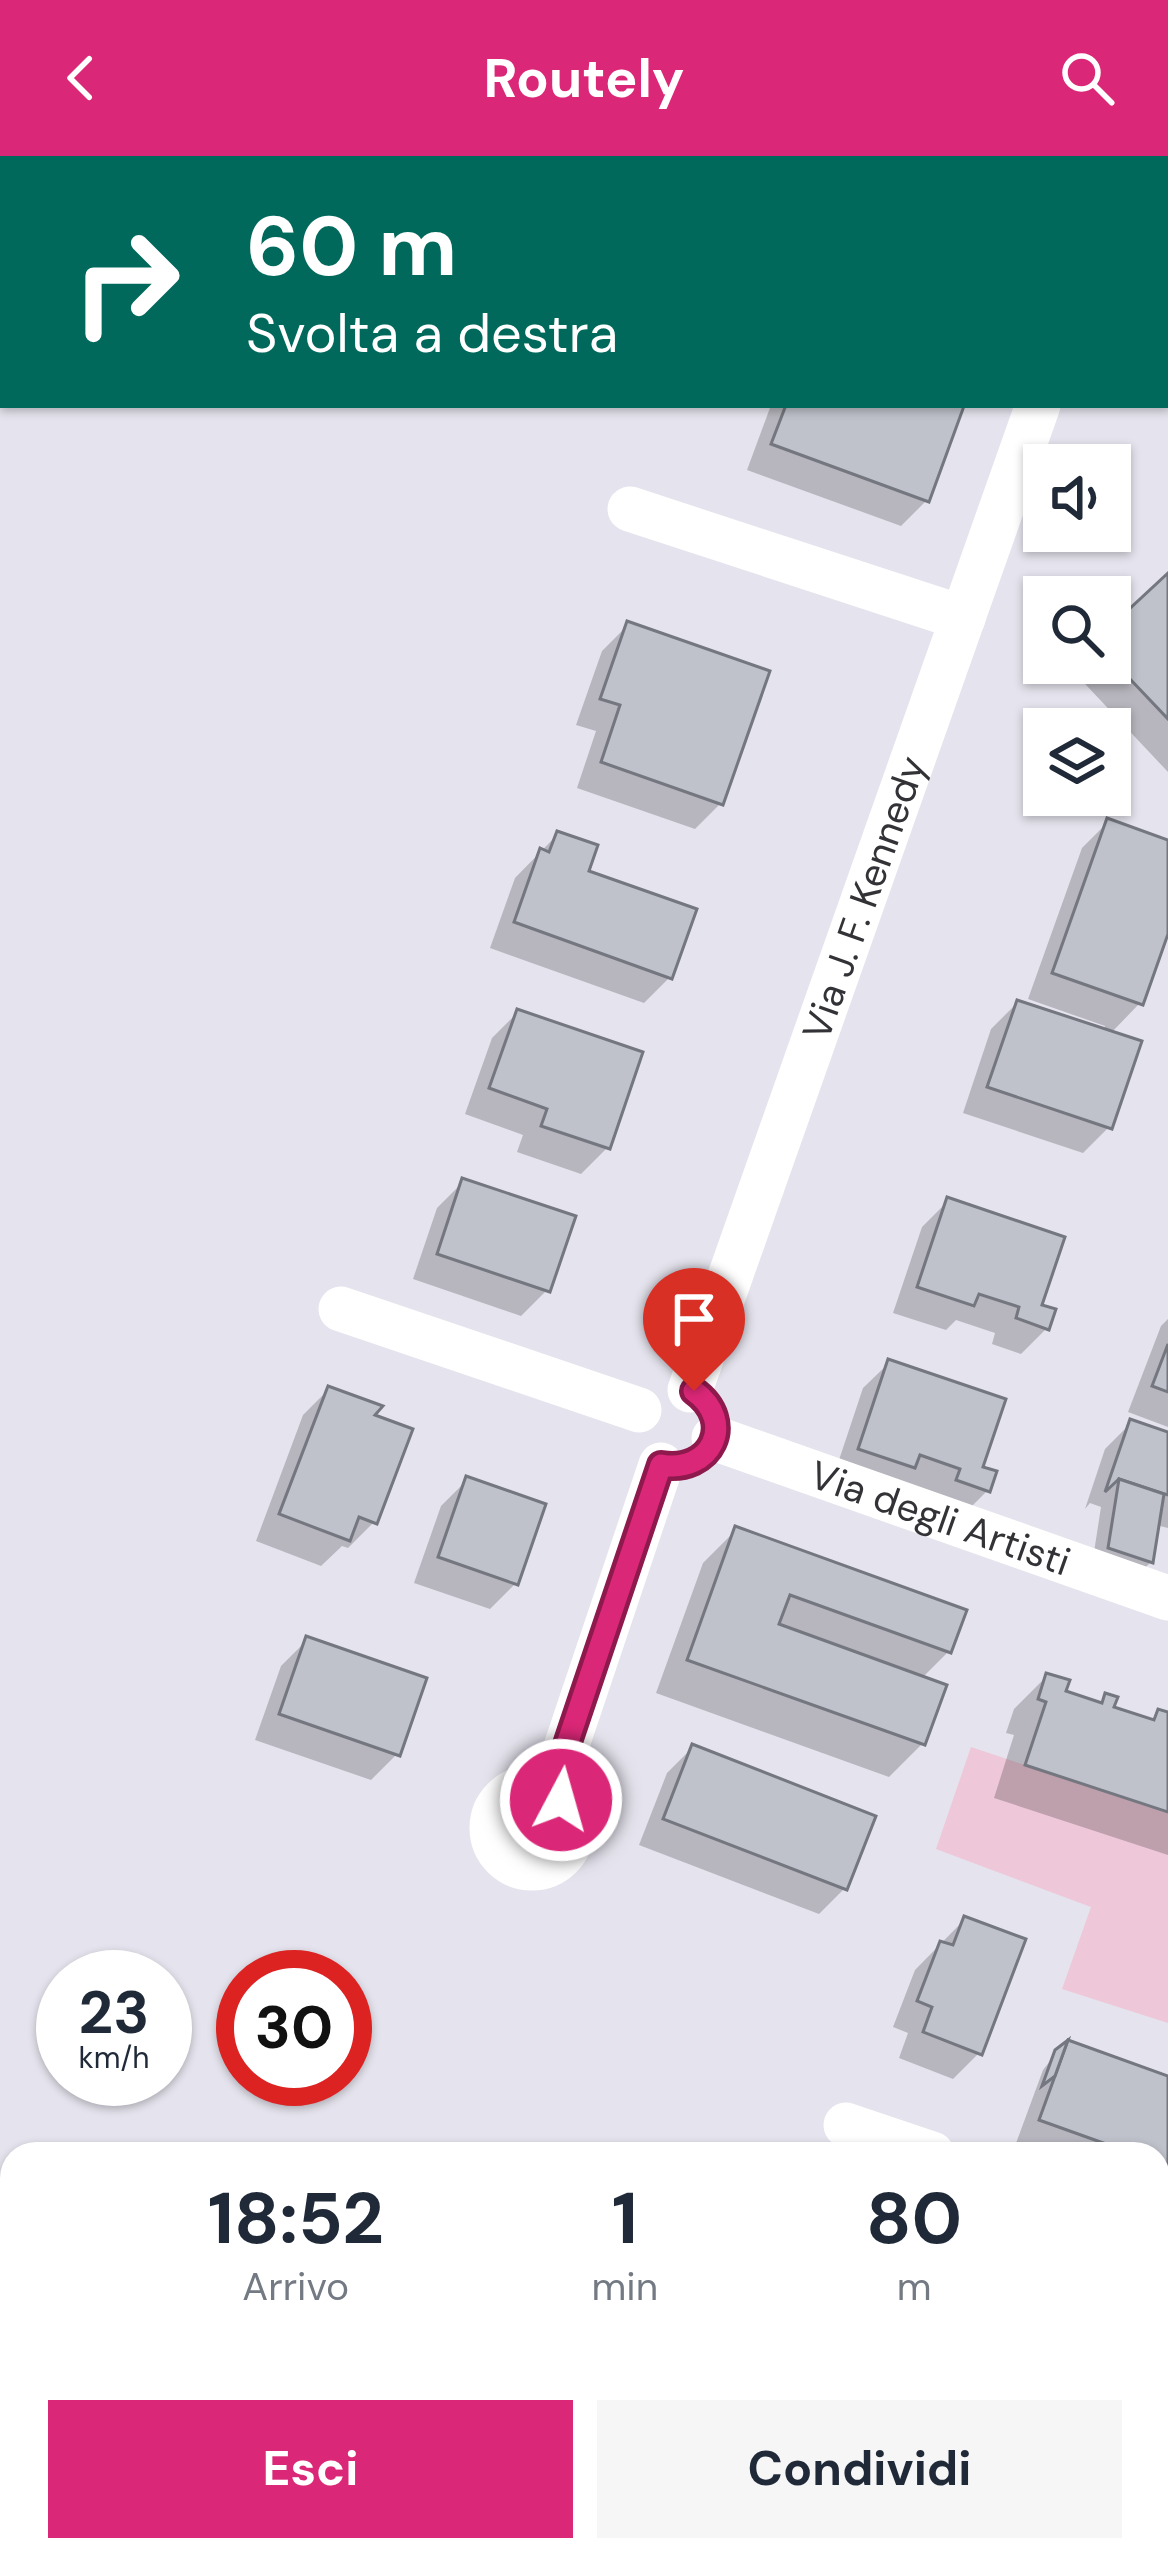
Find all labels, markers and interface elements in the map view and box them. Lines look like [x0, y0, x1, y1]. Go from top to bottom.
text: Routely [484, 43, 684, 114]
icon: back [48, 45, 114, 111]
icon: search [1054, 45, 1120, 111]
text: 60 m [246, 192, 457, 301]
icon: right [48, 204, 204, 360]
text: Svolta a destra [246, 298, 618, 369]
map controls [1023, 444, 1131, 816]
button: sound [1023, 444, 1131, 552]
button: search [1023, 576, 1131, 684]
button: layers [1023, 708, 1131, 816]
street label: Via J. F. Kennedy [790, 749, 937, 1046]
pin [643, 1268, 745, 1391]
icon: arrive [661, 1286, 727, 1352]
street label: Via degli Artisti [804, 1448, 1077, 1587]
position arrow [498, 1737, 624, 1863]
speed limit sign: 30 [216, 1950, 372, 2106]
text: 23 [79, 1973, 149, 2052]
text: km/h [79, 2038, 149, 2077]
text: 18:52 [208, 2172, 384, 2265]
text: 1 [612, 2172, 638, 2265]
text: 80 [866, 2172, 962, 2265]
text: Arrivo [242, 2261, 349, 2312]
text: min [592, 2261, 658, 2312]
text: m [897, 2261, 931, 2312]
button: Esci [48, 2400, 573, 2538]
button: Condividi [597, 2400, 1122, 2538]

